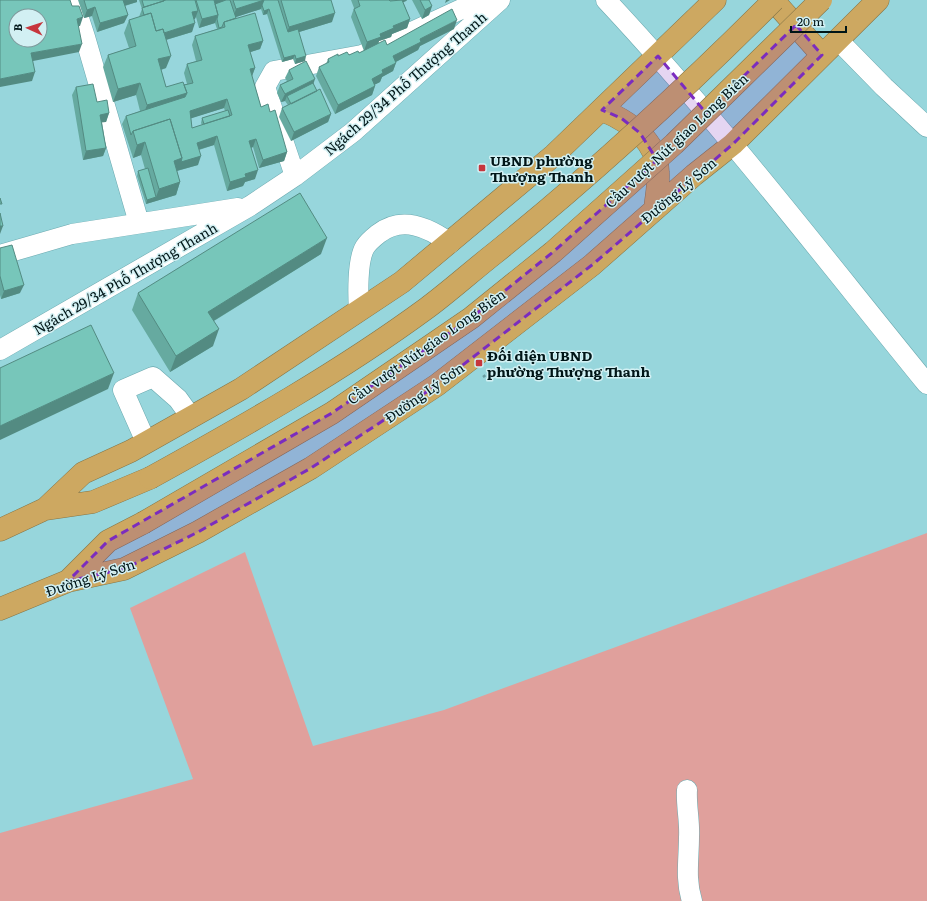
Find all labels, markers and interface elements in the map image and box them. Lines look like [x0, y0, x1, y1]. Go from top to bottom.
street label: Ngách 29/34 Phố Thượng Thanh [319, 7, 491, 159]
north arrow [8, 8, 48, 48]
scale bar [791, 8, 846, 34]
text: 20 m [797, 12, 824, 30]
text: B [9, 23, 25, 32]
street label: Cầu vượt Nút giao Long Biên [600, 68, 752, 212]
place label: UBND phường Thượng Thanh [490, 150, 594, 186]
street label: Đường Lý Sơn [636, 152, 720, 228]
marker: UBND phường Thượng Thanh [477, 163, 487, 173]
street label: Ngách 29/34 Phố Thượng Thanh [29, 217, 221, 339]
street label: Cầu vượt Nút giao Long Biên [343, 284, 509, 408]
place label: Đối diện UBND phường Thượng Thanh [487, 345, 650, 381]
street label: Đường Lý Sơn [380, 357, 468, 427]
marker: Đối diện UBND phường Thượng Thanh [474, 358, 484, 368]
street label: Đường Lý Sơn [43, 553, 137, 601]

